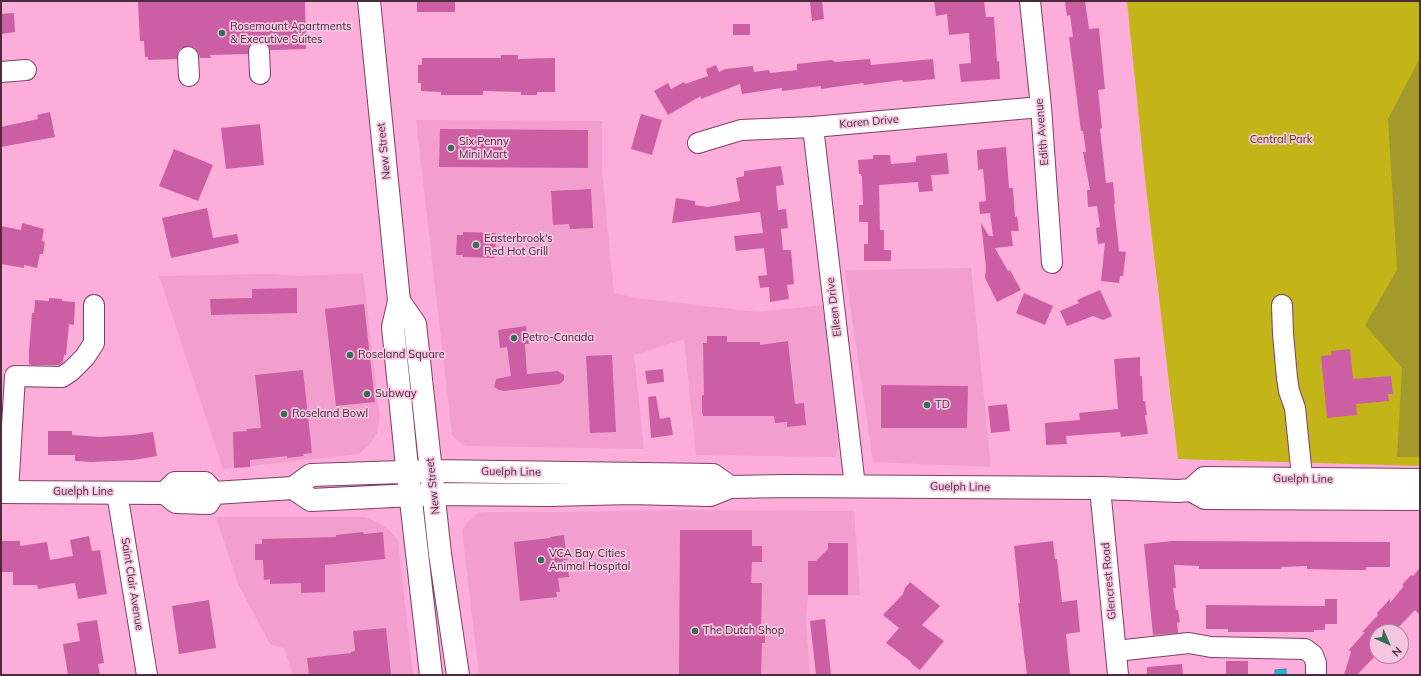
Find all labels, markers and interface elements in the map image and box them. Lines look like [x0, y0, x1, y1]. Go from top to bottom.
place label: Rosemount Apartments & Executive Suites [230, 20, 351, 46]
marker: Rosemount Apartments & Executive Suites [217, 28, 227, 38]
street label: Edith Avenue [1032, 98, 1052, 166]
street label: Karen Drive [839, 113, 899, 131]
street label: New Street [374, 122, 394, 180]
park label: Central Park [1250, 133, 1312, 147]
place label: Six Penny Mini Mart [459, 135, 509, 161]
marker: Six Penny Mini Mart [446, 143, 456, 153]
place label: Easterbrook's Red Hot Grill [484, 232, 553, 258]
marker: Easterbrook's Red Hot Grill [471, 240, 481, 250]
street label: Eileen Drive [824, 277, 844, 337]
place label: Petro-Canada [522, 331, 594, 345]
marker: Petro-Canada [509, 333, 519, 343]
place label: Roseland Square [358, 348, 445, 362]
marker: Roseland Square [345, 350, 355, 360]
place label: Subway [375, 387, 417, 401]
marker: Subway [362, 389, 372, 399]
place label: TD [935, 398, 950, 412]
marker: TD [922, 400, 932, 410]
place label: Roseland Bowl [292, 407, 368, 421]
marker: Roseland Bowl [279, 409, 289, 419]
street label: New Street [423, 457, 443, 515]
street label: Guelph Line [481, 465, 541, 479]
street label: Guelph Line [1273, 472, 1333, 486]
street label: Guelph Line [930, 480, 990, 494]
street label: Guelph Line [53, 485, 113, 499]
street label: Saint Clair Avenue [118, 537, 146, 631]
street label: Glencrest Road [1099, 542, 1119, 620]
place label: VCA Bay Cities Animal Hospital [549, 547, 630, 573]
marker: VCA Bay Cities Animal Hospital [536, 555, 546, 565]
place label: The Dutch Shop [703, 624, 784, 638]
north arrow [1369, 624, 1409, 664]
marker: The Dutch Shop [690, 626, 700, 636]
text: N [1389, 644, 1405, 660]

